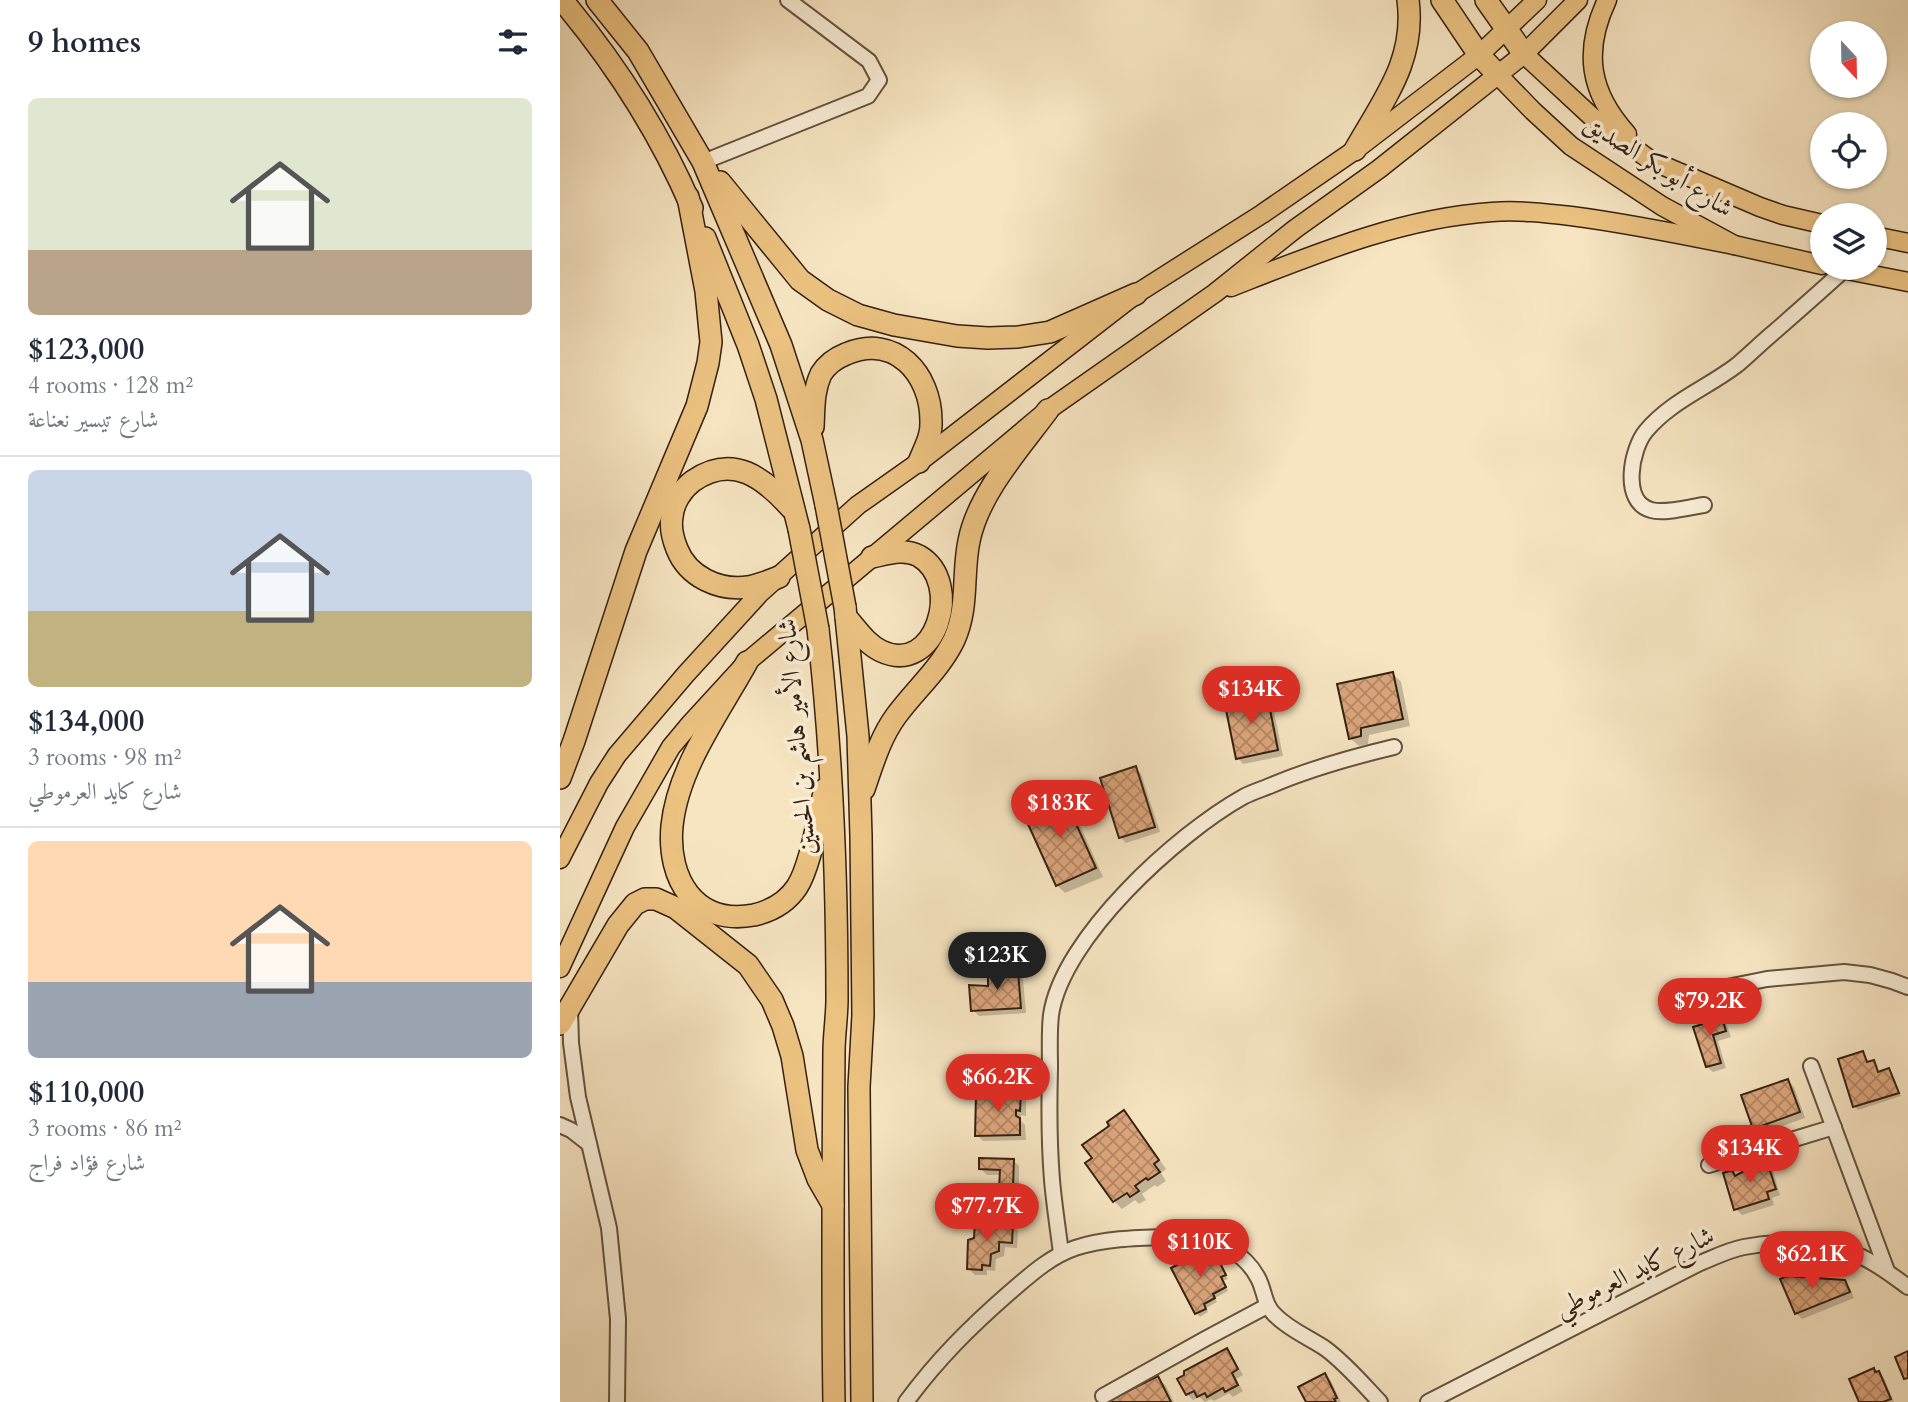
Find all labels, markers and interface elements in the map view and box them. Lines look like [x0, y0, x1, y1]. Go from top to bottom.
north arrow [1810, 21, 1886, 98]
map controls [1810, 21, 1887, 280]
text: 9 homes [28, 22, 141, 63]
icon: filters [494, 23, 532, 61]
street label: شارع أبو بكر الصديق [1575, 106, 1740, 229]
button: locate [1810, 112, 1887, 189]
icon: home [217, 143, 343, 269]
button: layers [1810, 203, 1887, 280]
text: $123,000 [28, 329, 144, 370]
text: 4 rooms · 128 m² [28, 370, 193, 401]
text: شارع تيسير نعناعة [28, 404, 159, 435]
icon: home [217, 515, 343, 641]
street label: شارع الأمير هاشم بن الحسين [768, 617, 832, 857]
pin: $134K [1202, 666, 1300, 726]
text: $134K [1218, 673, 1284, 704]
text: $134,000 [28, 701, 144, 742]
text: 3 rooms · 98 m² [28, 742, 181, 773]
text: شارع كايد العرموطي [28, 776, 182, 807]
pin: $183K [1011, 780, 1109, 840]
text: $183K [1027, 787, 1093, 818]
icon: home [217, 886, 343, 1012]
pin: $123K [948, 932, 1046, 992]
text: $123K [964, 939, 1030, 970]
pin: $79.2K [1653, 978, 1767, 1038]
text: $79.2K [1674, 985, 1746, 1016]
pin: $66.2K [941, 1054, 1055, 1114]
text: $66.2K [962, 1061, 1034, 1092]
text: $110,000 [28, 1072, 144, 1113]
text: 3 rooms · 86 m² [28, 1113, 181, 1144]
pin: $134K [1701, 1126, 1799, 1185]
text: $134K [1717, 1132, 1783, 1163]
text: شارع فؤاد فراج [28, 1147, 145, 1178]
pin: $77.7K [930, 1184, 1044, 1243]
text: $77.7K [951, 1190, 1023, 1221]
street label: شارع كايد العرموطي [1548, 1218, 1723, 1332]
pin: $110K [1151, 1220, 1249, 1279]
text: $110K [1167, 1226, 1233, 1257]
pin: $62.1K [1755, 1232, 1869, 1291]
text: $62.1K [1776, 1238, 1848, 1269]

